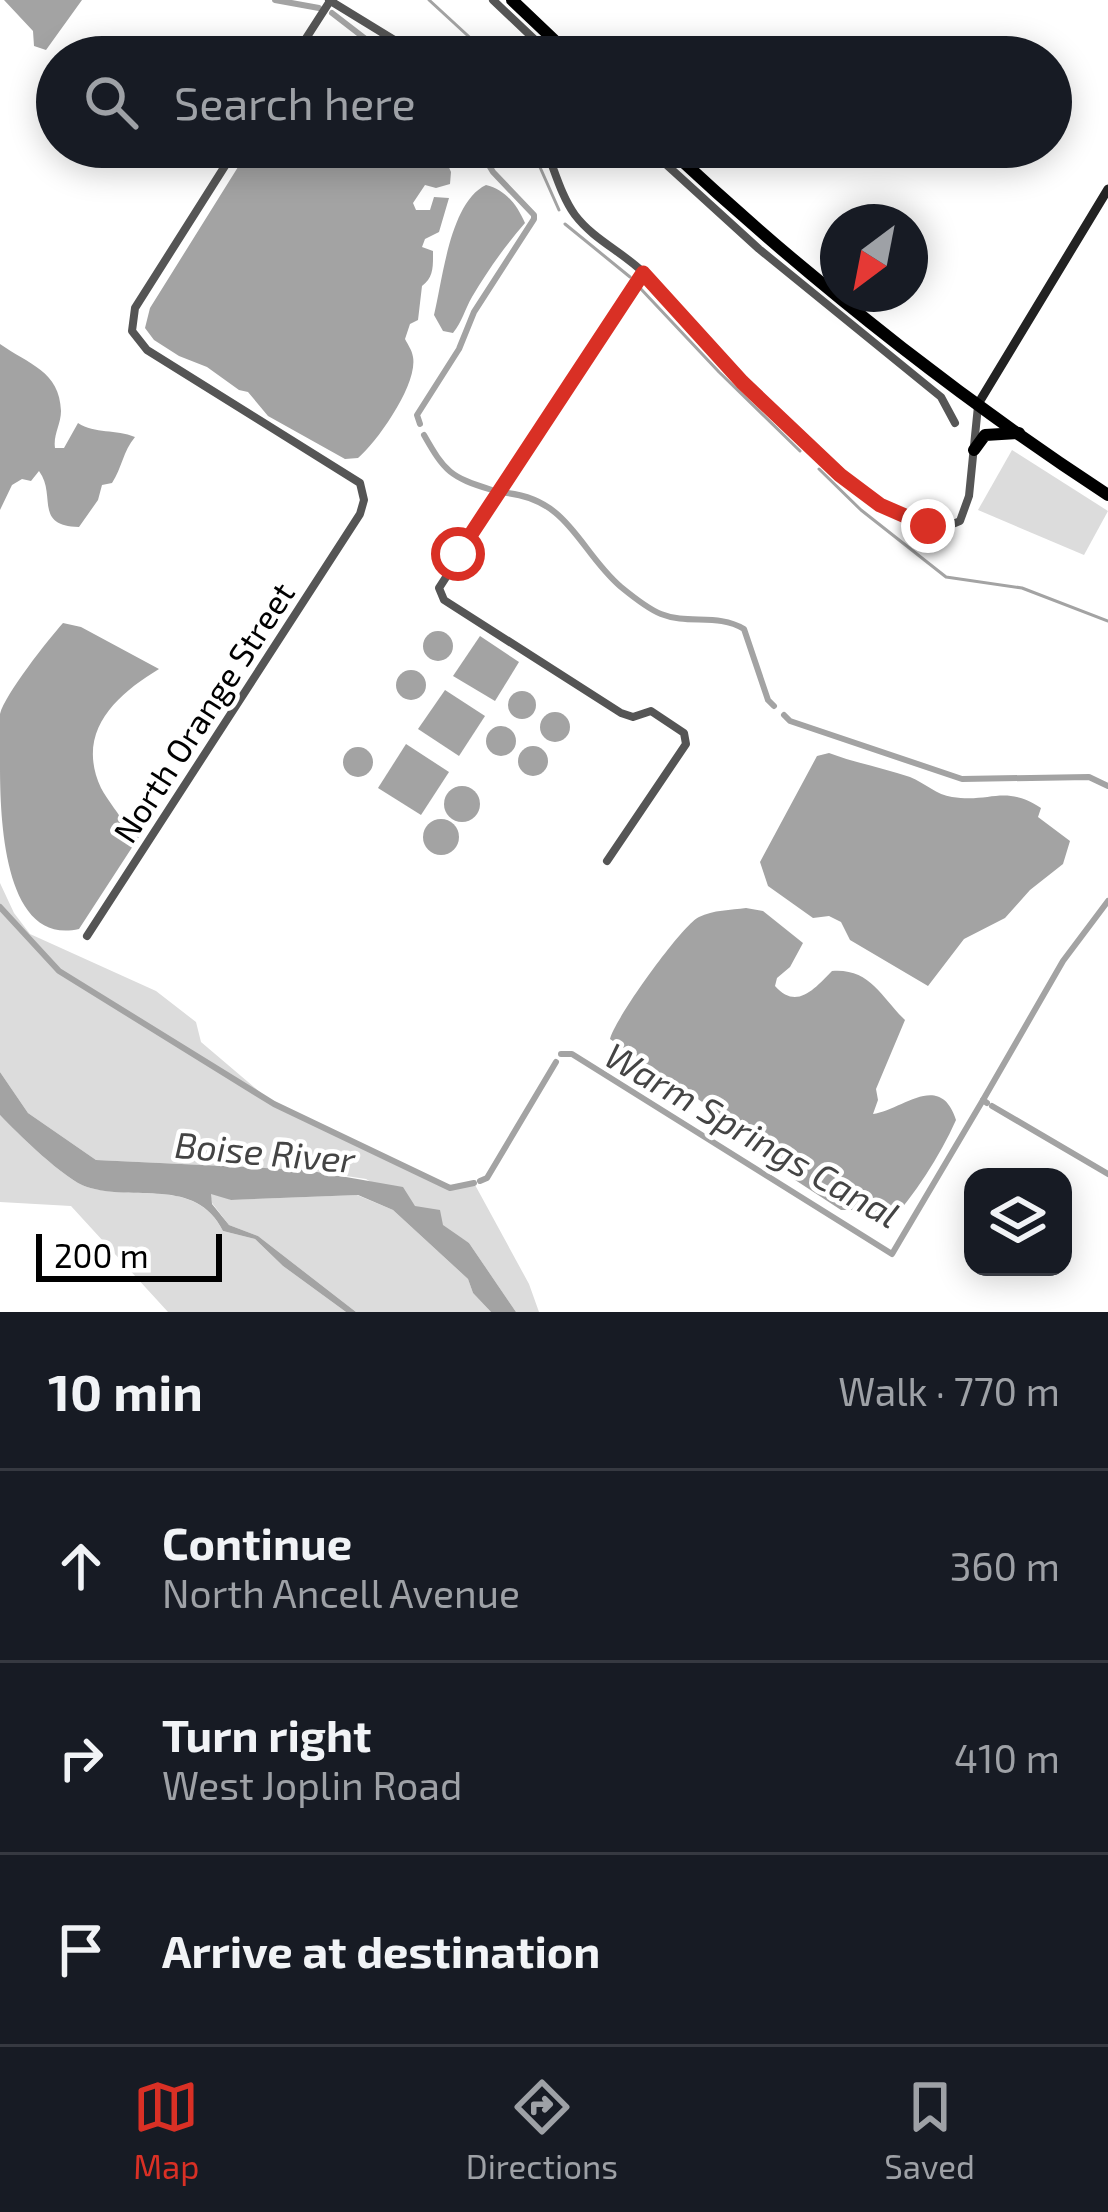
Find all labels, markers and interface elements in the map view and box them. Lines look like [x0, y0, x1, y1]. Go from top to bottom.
search box [36, 36, 1072, 168]
icon: search [78, 69, 144, 135]
text: Search here [174, 75, 416, 129]
north arrow [820, 204, 928, 312]
route end [901, 499, 955, 553]
route start [431, 527, 485, 581]
street label: North Orange Street [104, 574, 302, 850]
water label: Warm Springs Canal [598, 1032, 908, 1236]
water label: Boise River [173, 1122, 358, 1180]
map controls [964, 1168, 1072, 1276]
button: layers [964, 1168, 1072, 1276]
scale bar [36, 1228, 222, 1281]
text: 200 m [54, 1235, 149, 1275]
text: 10 min [48, 1360, 203, 1421]
text: Walk · 770 m [838, 1367, 1060, 1414]
text: Continue [162, 1515, 352, 1569]
icon: ahead [48, 1533, 114, 1599]
text: 360 m [950, 1542, 1060, 1589]
text: North Ancell Avenue [162, 1569, 520, 1616]
text: Turn right [162, 1707, 371, 1761]
icon: right [48, 1725, 114, 1791]
text: 410 m [954, 1734, 1060, 1781]
text: West Joplin Road [162, 1761, 462, 1808]
icon: arrive [48, 1917, 114, 1983]
text: Arrive at destination [162, 1923, 600, 1977]
tab: Map [133, 2074, 199, 2186]
tab: Directions [466, 2074, 618, 2186]
tab: Saved [884, 2074, 975, 2186]

